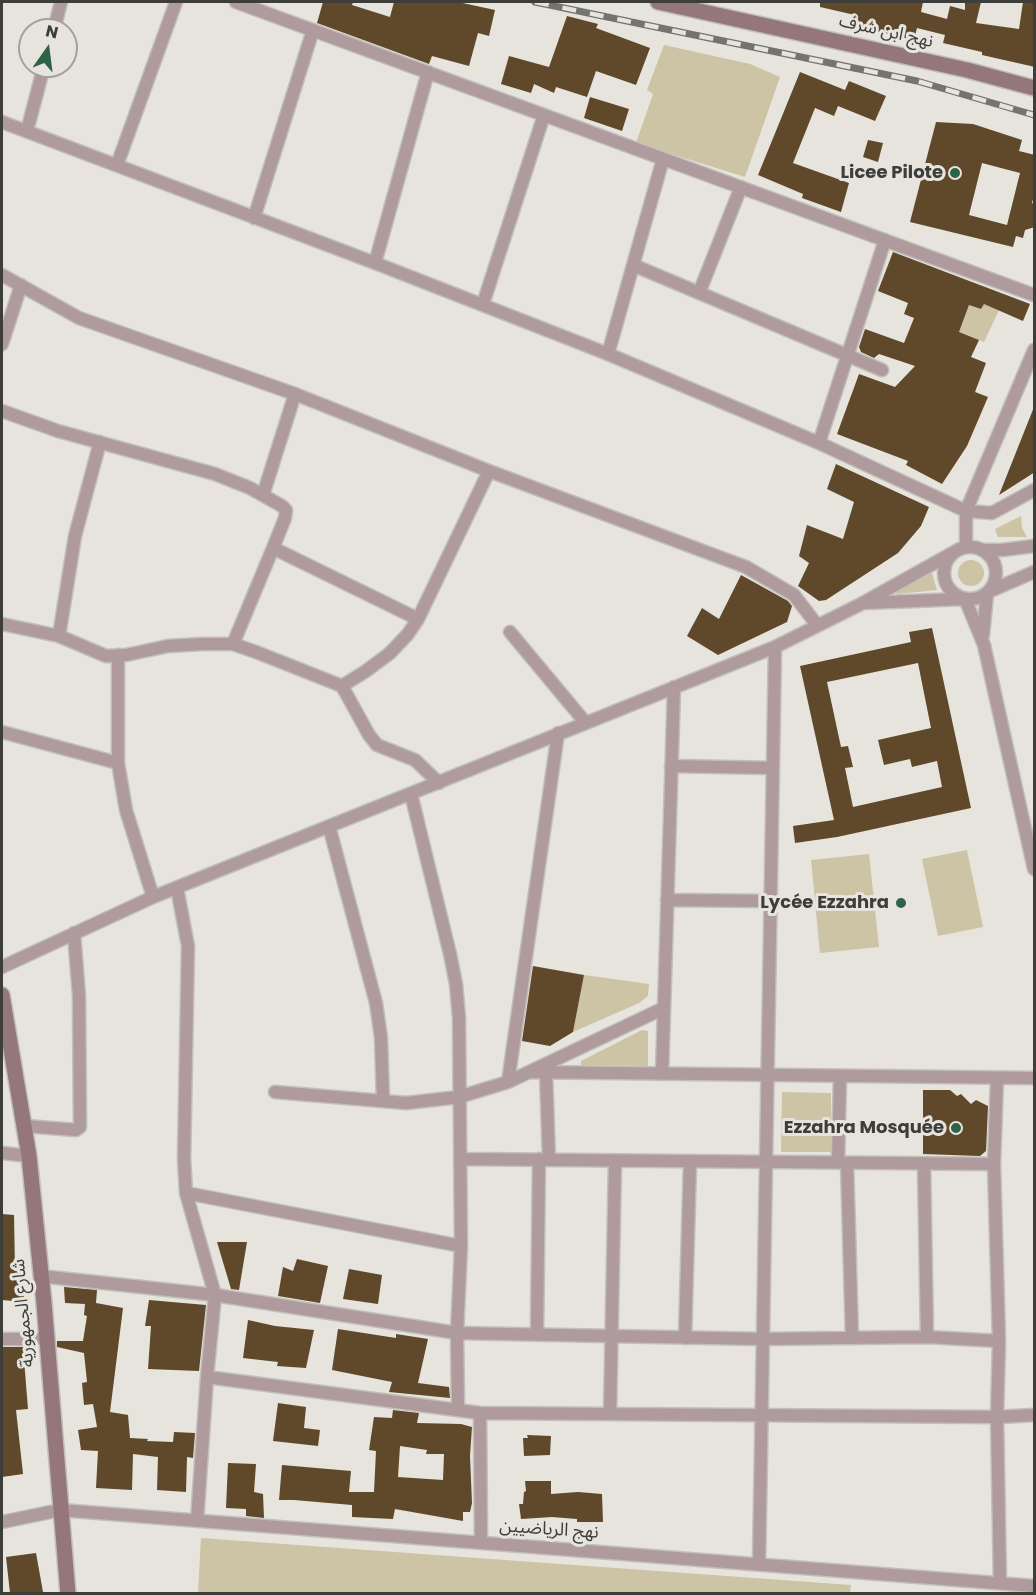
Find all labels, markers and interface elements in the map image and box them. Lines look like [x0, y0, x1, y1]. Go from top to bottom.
street label: نهج ابن شرف [837, 11, 935, 53]
north arrow [18, 18, 78, 78]
text: N [43, 19, 61, 45]
place label: Licee Pilote [841, 162, 943, 184]
marker: Licee Pilote [948, 166, 962, 180]
place label: Lycée Ezzahra [760, 892, 889, 914]
marker: Lycée Ezzahra [894, 896, 908, 910]
place label: Ezzahra Mosquée [784, 1117, 944, 1139]
marker: Ezzahra Mosquée [949, 1121, 963, 1135]
street label: شارع الجمهورية [9, 1258, 39, 1368]
street label: نهج الرياضيين [499, 1516, 599, 1544]

